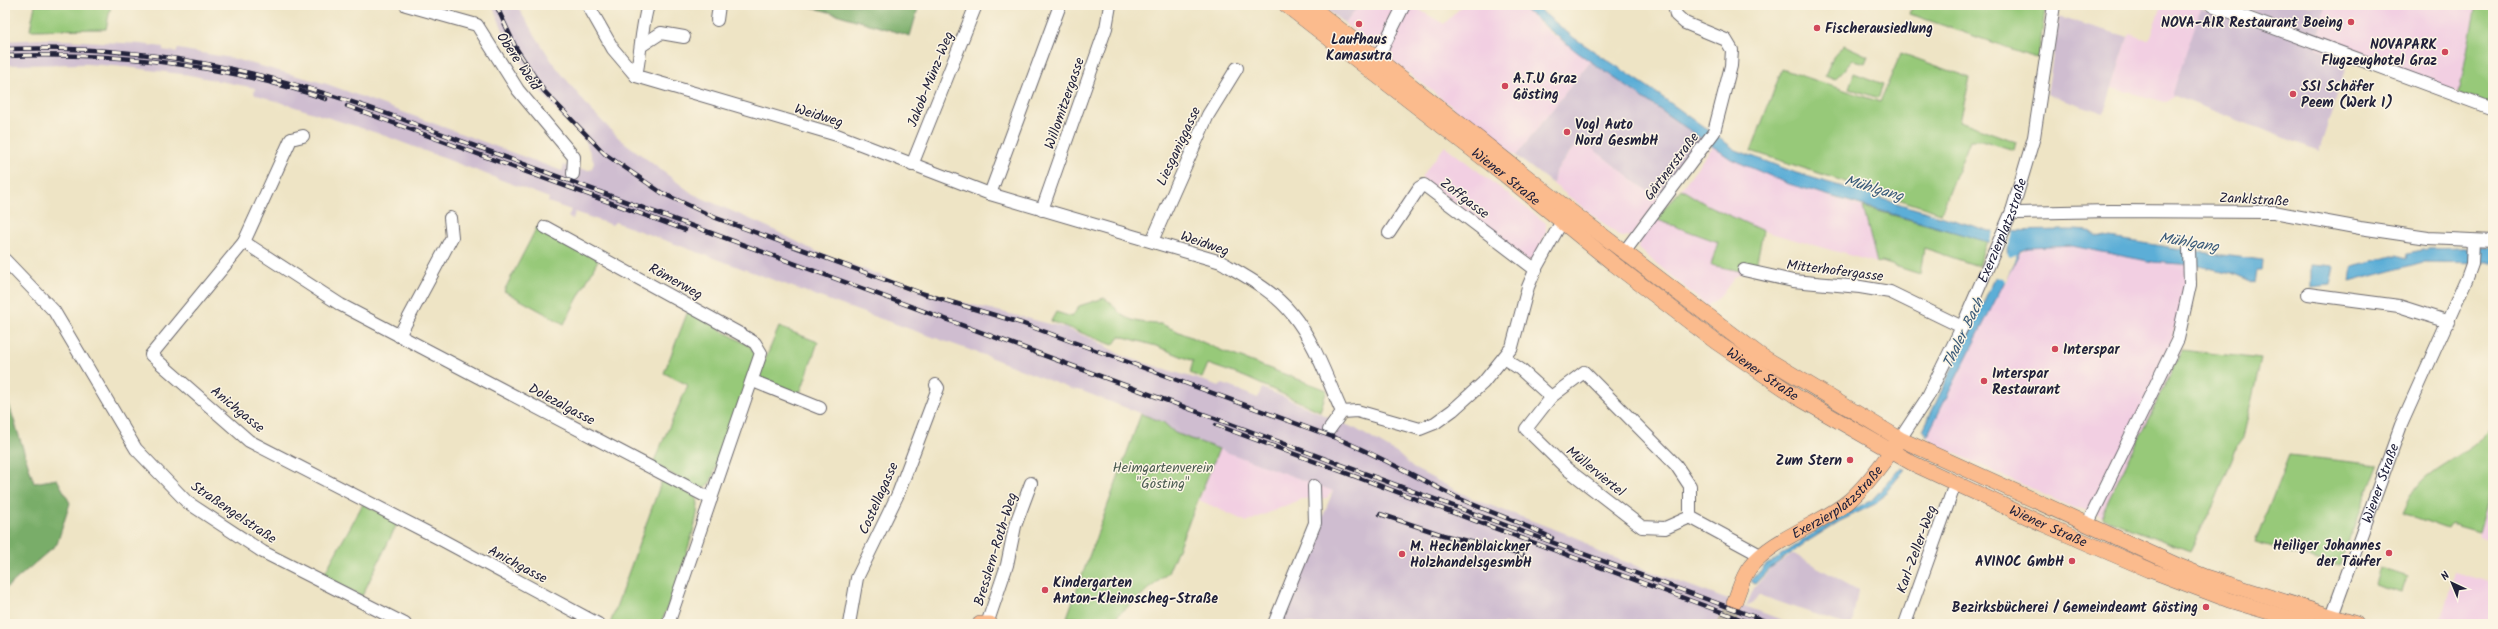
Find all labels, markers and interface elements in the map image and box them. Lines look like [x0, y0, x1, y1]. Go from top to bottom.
place label: NOVA-AIR Restaurant Boeing [2161, 12, 2343, 34]
marker: NOVA-AIR Restaurant Boeing [2346, 17, 2356, 27]
place label: Fischerausiedlung [1825, 18, 1933, 40]
marker: Laufhaus Kamasutra [1354, 19, 1364, 29]
marker: Fischerausiedlung [1812, 23, 1822, 33]
street label: Obere Weid [490, 28, 546, 96]
street label: Jakob-Münz-Weg [902, 28, 960, 131]
place label: Laufhaus Kamasutra [1326, 29, 1392, 67]
place label: NOVAPARK Flugzeughotel Graz [2321, 34, 2438, 72]
marker: NOVAPARK Flugzeughotel Graz [2440, 47, 2450, 57]
street label: Willomitzergasse [1039, 54, 1091, 152]
place label: A.T.U Graz Gösting [1513, 68, 1577, 106]
place label: SSI Schäfer Peem (Werk I) [2301, 76, 2393, 114]
marker: A.T.U Graz Gösting [1500, 81, 1510, 91]
marker: SSI Schäfer Peem (Werk I) [2288, 89, 2298, 99]
street label: Weidweg [792, 98, 846, 134]
street label: Liesganiggasse [1151, 102, 1207, 190]
place label: Vogl Auto Nord GesmbH [1575, 114, 1658, 152]
marker: Vogl Auto Nord GesmbH [1562, 127, 1572, 137]
street label: Gärtnerstraße [1639, 127, 1705, 205]
street label: Wiener Straße [1466, 143, 1545, 212]
water label: Mühlgang [1842, 169, 1907, 209]
street label: Zoffgasse [1435, 173, 1494, 225]
street label: Exerzierplatzstraße [1972, 175, 2033, 287]
street label: Zanklstraße [2219, 187, 2290, 213]
street label: Weidweg [1177, 225, 1232, 262]
water label: Mühlgang [2157, 226, 2221, 260]
street label: Mitterhofergasse [1785, 254, 1885, 288]
street label: Römerweg [644, 258, 707, 306]
water label: Thaler Bach [1936, 292, 1992, 373]
place label: Interspar [2063, 339, 2121, 361]
street label: Wiener Straße [1722, 342, 1803, 408]
marker: Interspar [2050, 344, 2060, 354]
place label: Interspar Restaurant [1992, 363, 2061, 401]
marker: Interspar Restaurant [1979, 376, 1989, 386]
street label: Dolezalgasse [524, 378, 599, 432]
street label: Anichgasse [205, 381, 270, 439]
street label: Wiener Straße [2356, 440, 2406, 526]
street label: Müllerviertel [1561, 441, 1630, 503]
place label: Zum Stern [1776, 450, 1842, 472]
marker: Zum Stern [1845, 455, 1855, 465]
park label: Heimgartenverein "Gösting" [1112, 457, 1214, 495]
street label: Costellagasse [853, 458, 905, 538]
street label: Exerzierplatzstraße [1788, 461, 1889, 545]
street label: Straßengelstraße [186, 476, 281, 550]
street label: Bresslern-Roth-Weg [968, 490, 1024, 609]
street label: Wiener Straße [2005, 500, 2091, 554]
street label: Karl-Zeller-Weg [1891, 502, 1943, 597]
place label: Heiliger Johannes der Täufer [2273, 535, 2382, 573]
place label: M. Hechenblaickner HolzhandelsgesmbH [1410, 536, 1532, 574]
street label: Anichgasse [484, 540, 552, 590]
marker: Heiliger Johannes der Täufer [2384, 548, 2394, 558]
marker: M. Hechenblaickner HolzhandelsgesmbH [1397, 549, 1407, 559]
place label: AVINOC GmbH [1975, 551, 2064, 573]
marker: AVINOC GmbH [2067, 556, 2077, 566]
north arrow [2432, 563, 2472, 603]
text: N [2437, 568, 2455, 585]
place label: Kindergarten Anton-Kleinoscheg-Straße [1053, 572, 1218, 610]
marker: Kindergarten Anton-Kleinoscheg-Straße [1040, 585, 1050, 595]
place label: Bezirksbücherei / Gemeindeamt Gösting [1952, 597, 2198, 619]
marker: Bezirksbücherei / Gemeindeamt Gösting [2201, 602, 2211, 612]

